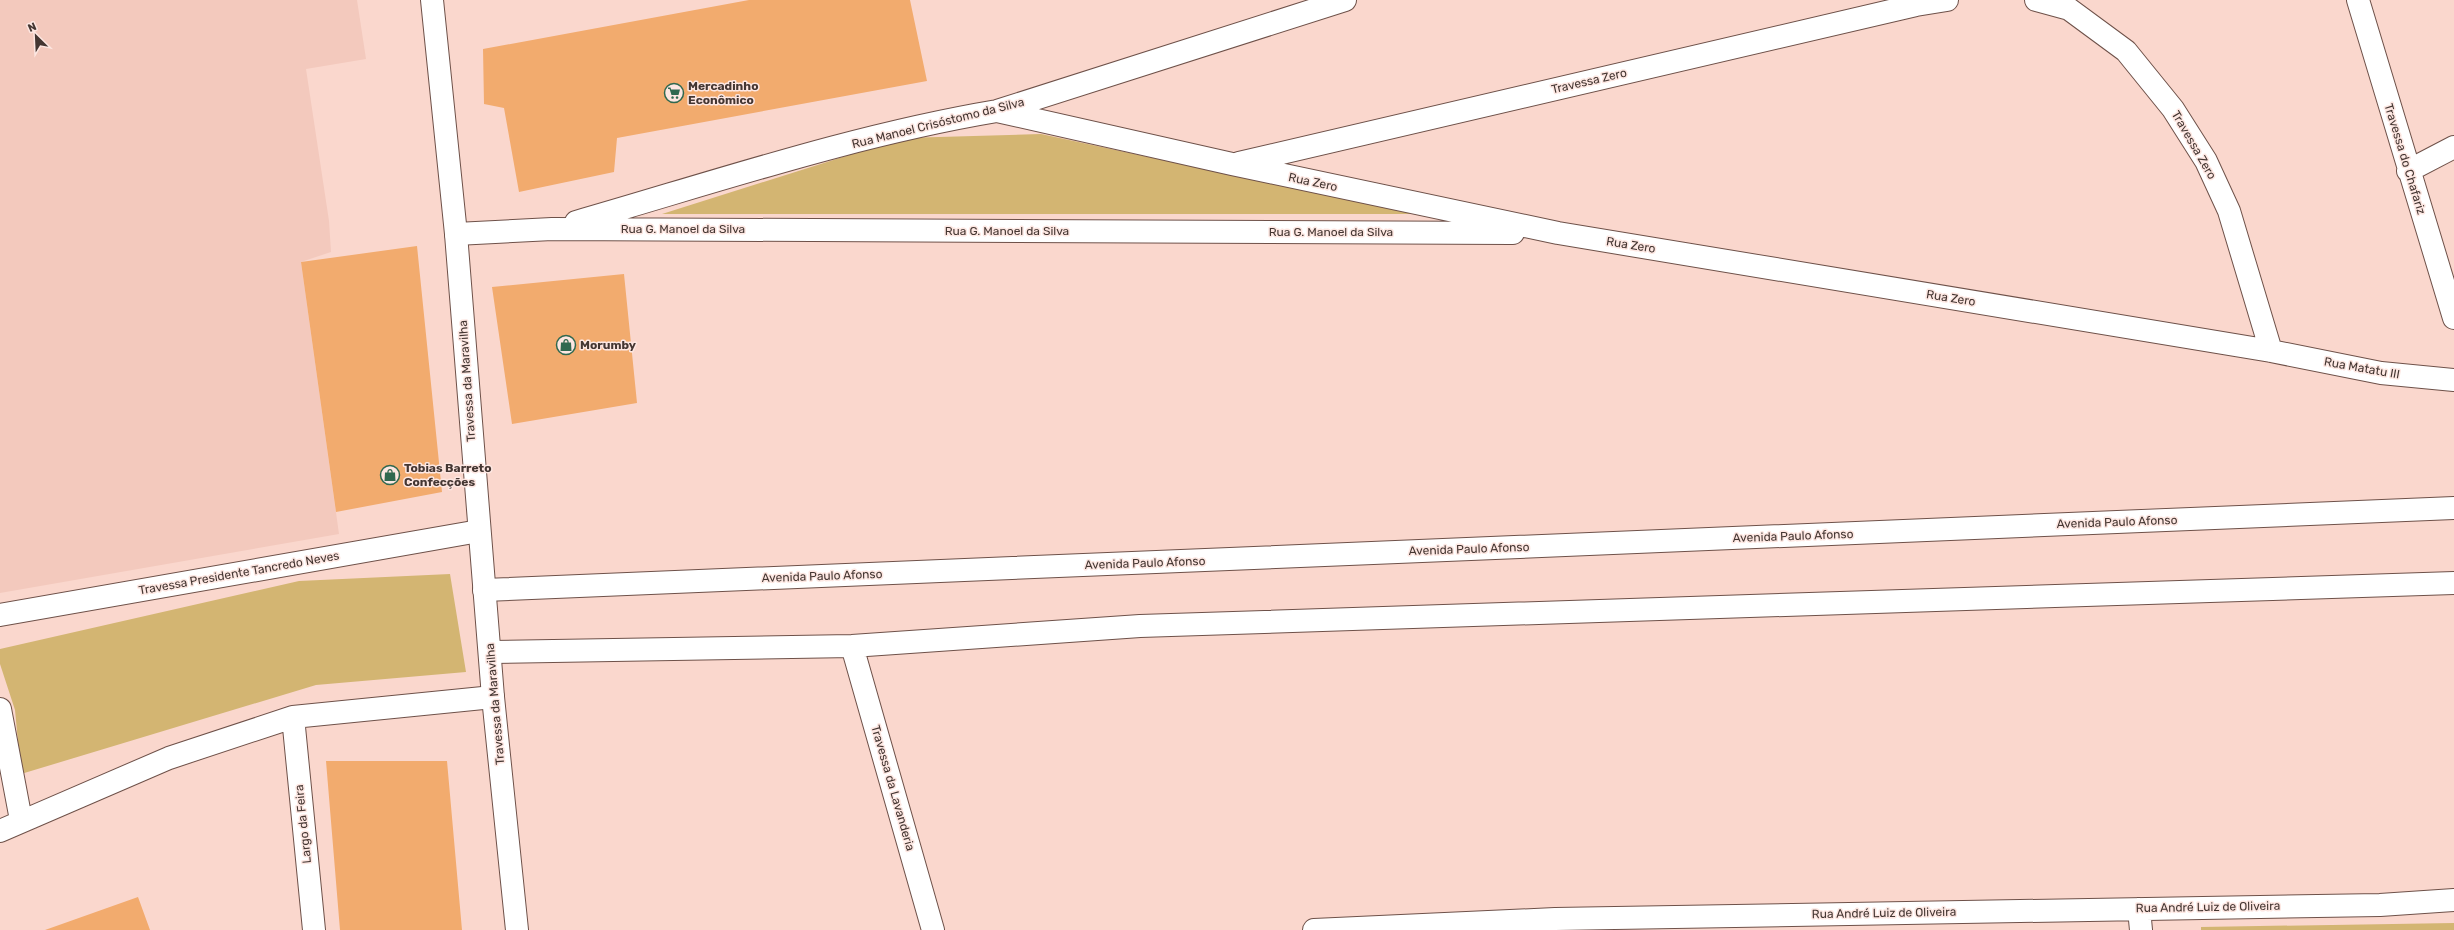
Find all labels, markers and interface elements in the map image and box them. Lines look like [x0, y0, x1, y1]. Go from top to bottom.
north arrow [16, 16, 56, 56]
text: N [26, 20, 38, 35]
street label: Travessa Zero [1550, 65, 1628, 96]
place label: Mercadinho Econômico [688, 79, 758, 107]
supermarket icon: Mercadinho Econômico [663, 82, 685, 104]
street label: Rua Manoel Crisóstomo da Silva [850, 95, 1026, 151]
street label: Travessa do Chafariz [2381, 102, 2429, 216]
street label: Travessa Zero [2169, 108, 2219, 182]
street label: Rua Zero [1287, 170, 1339, 194]
street label: Rua G. Manoel da Silva [621, 222, 745, 236]
street label: Rua G. Manoel da Silva [945, 224, 1069, 238]
street label: Rua G. Manoel da Silva [1269, 225, 1393, 239]
street label: Rua Zero [1605, 234, 1657, 256]
street label: Rua Zero [1925, 287, 1977, 309]
street label: Travessa da Maravilha [456, 320, 478, 442]
shop icon: Morumby [555, 334, 577, 356]
place label: Morumby [580, 338, 636, 352]
street label: Rua Matatu III [2323, 354, 2401, 382]
place label: Tobias Barreto Confecções [404, 461, 492, 489]
shop icon: Tobias Barreto Confecções [379, 464, 401, 486]
street label: Avenida Paulo Afonso [2056, 513, 2178, 531]
street label: Avenida Paulo Afonso [1732, 527, 1854, 545]
street label: Avenida Paulo Afonso [1408, 540, 1530, 558]
street label: Travessa Presidente Tancredo Neves [138, 548, 340, 598]
street label: Avenida Paulo Afonso [1084, 554, 1206, 572]
street label: Avenida Paulo Afonso [761, 567, 883, 585]
street label: Travessa da Maravilha [483, 643, 507, 765]
street label: Travessa da Lavanderia [868, 724, 918, 852]
street label: Largo da Feira [292, 784, 314, 864]
street label: Rua André Luiz de Oliveira [2136, 899, 2280, 915]
street label: Rua André Luiz de Oliveira [1812, 905, 1956, 921]

